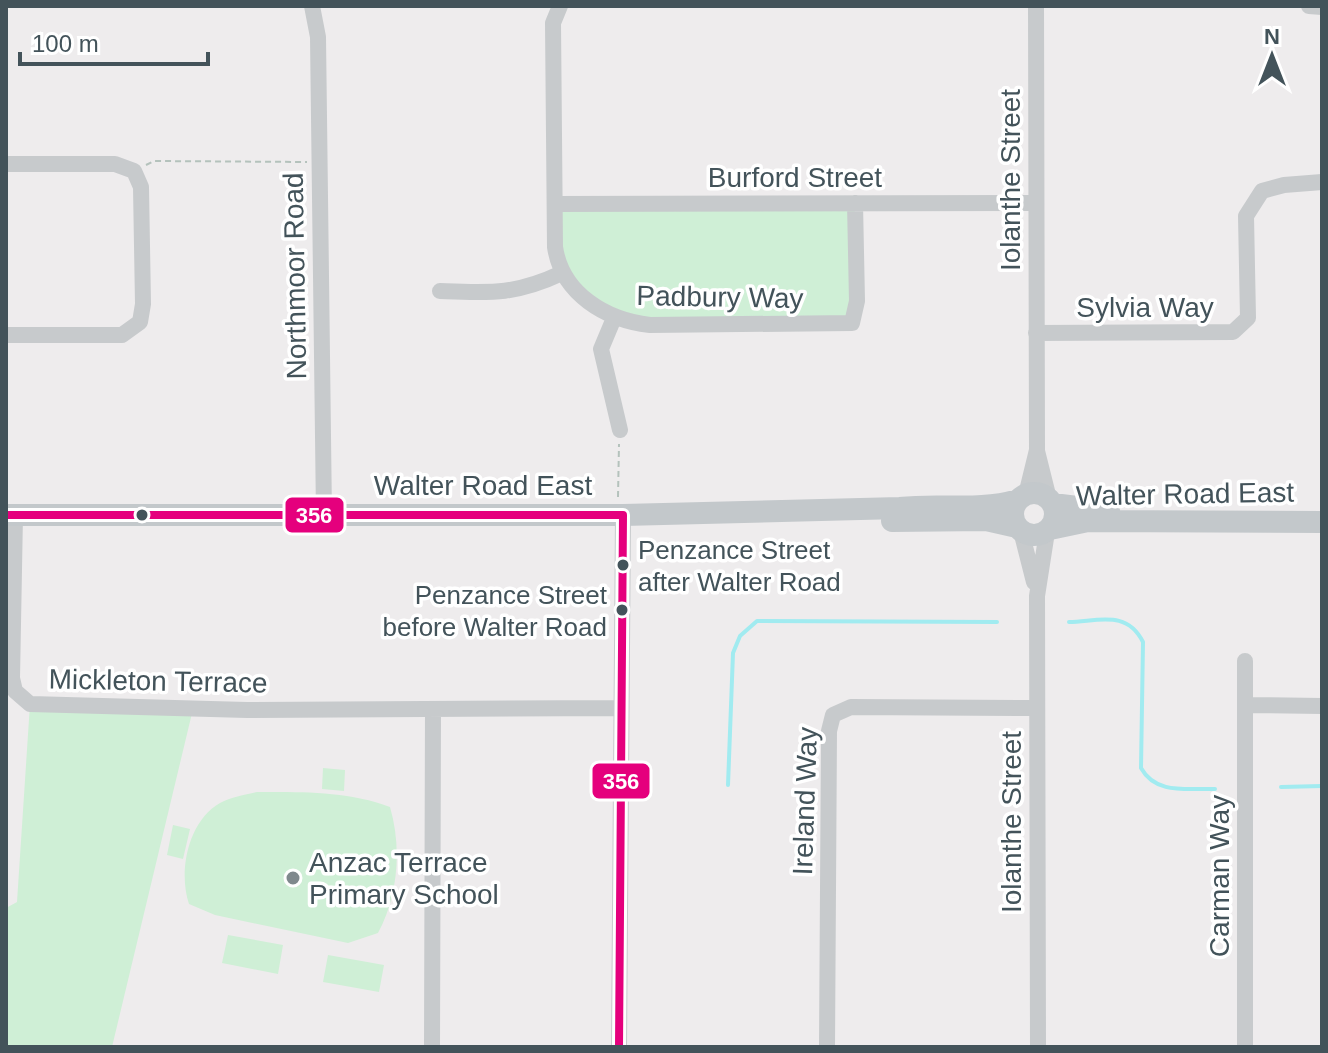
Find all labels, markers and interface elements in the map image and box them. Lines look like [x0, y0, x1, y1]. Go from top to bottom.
scale bar [20, 16, 208, 66]
north arrow [1232, 16, 1312, 96]
text: N [1264, 24, 1280, 49]
text: 100 m [32, 30, 99, 57]
street label: Iolanthe Street [995, 89, 1026, 271]
street label: Burford Street [708, 162, 882, 193]
street label: Northmoor Road [278, 172, 312, 380]
street label: Padbury Way [636, 280, 804, 314]
street label: Sylvia Way [1076, 292, 1214, 323]
street label: Walter Road East [374, 470, 592, 501]
street label: Walter Road East [1076, 477, 1295, 511]
line badge: 356 [284, 496, 345, 534]
text: 356 [296, 503, 332, 528]
unlabelled marker [134, 507, 150, 523]
place label: Penzance Street after Walter Road [638, 535, 841, 597]
marker: Penzance Street after Walter Road [615, 557, 631, 573]
place label: Penzance Street before Walter Road [383, 580, 608, 642]
marker: Penzance Street before Walter Road [614, 602, 630, 618]
street label: Mickleton Terrace [48, 664, 268, 698]
street label: Ireland Way [787, 726, 823, 876]
street label: Iolanthe Street [996, 731, 1027, 913]
line badge: 356 [591, 762, 651, 800]
text: 356 [603, 769, 639, 794]
street label: Carman Way [1204, 795, 1235, 957]
place label: Anzac Terrace Primary School [309, 847, 499, 910]
marker: Anzac Terrace Primary School [284, 869, 302, 887]

